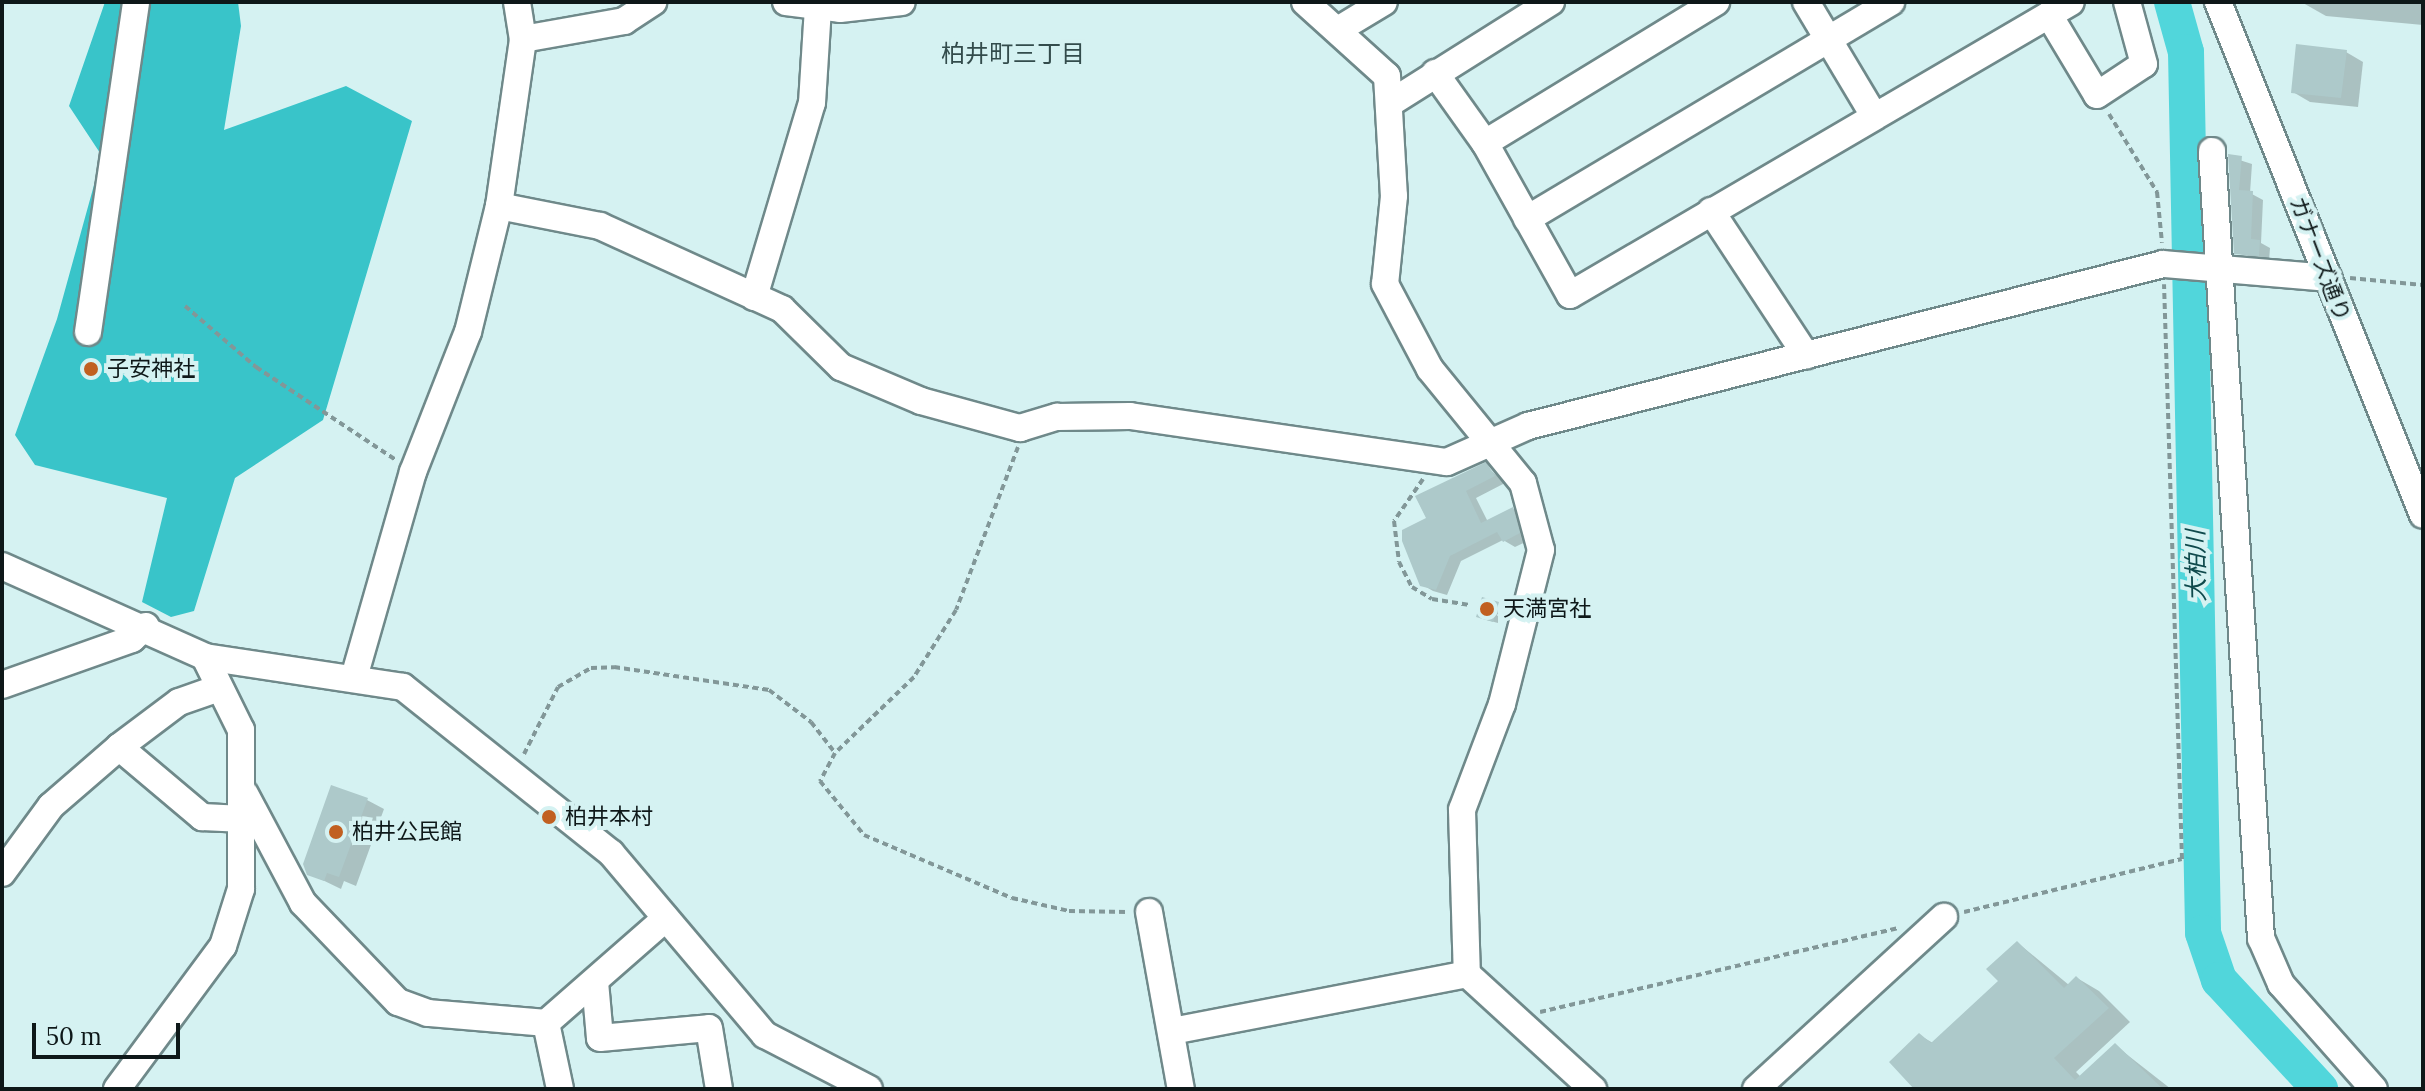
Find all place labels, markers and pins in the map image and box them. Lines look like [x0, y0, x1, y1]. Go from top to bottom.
place label: 子安神社 [107, 356, 195, 382]
marker: 子安神社 [82, 360, 100, 378]
place label: 天満宮社 [1503, 596, 1591, 622]
marker: 天満宮社 [1478, 600, 1496, 618]
place label: 柏井本村 [565, 804, 653, 830]
marker: 柏井本村 [540, 808, 558, 826]
place label: 柏井公民館 [352, 819, 462, 845]
marker: 柏井公民館 [327, 823, 345, 841]

